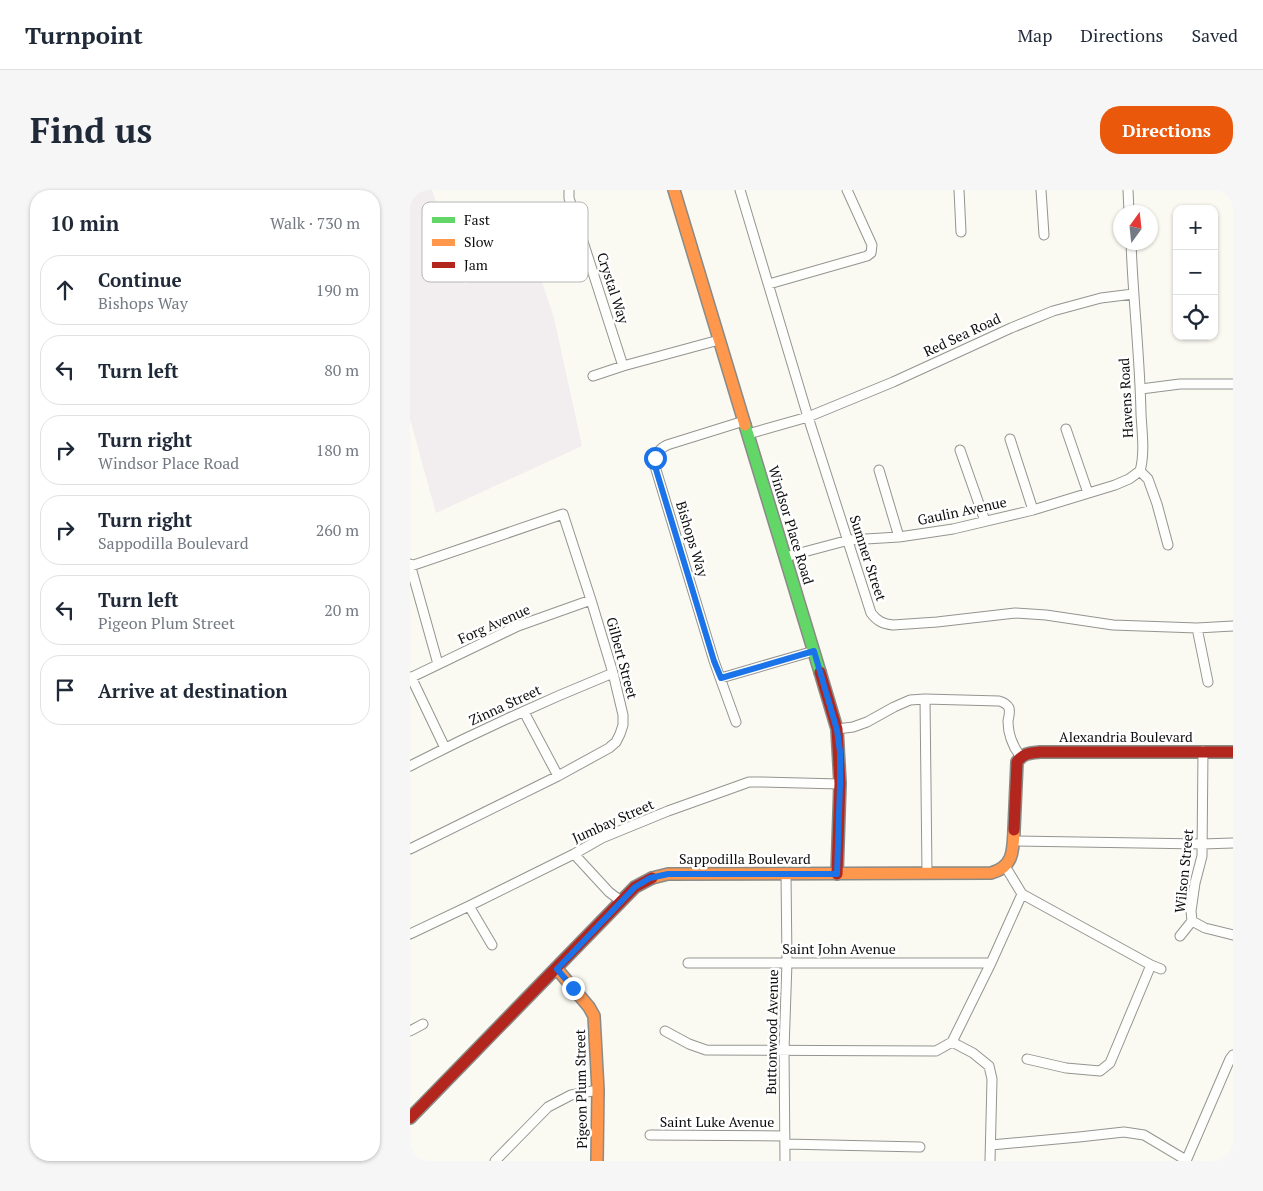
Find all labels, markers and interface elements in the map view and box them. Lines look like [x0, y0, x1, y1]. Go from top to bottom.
text: Turnpoint [25, 19, 143, 51]
text: Map [1017, 23, 1052, 47]
text: Directions [1080, 23, 1163, 47]
text: Saved [1191, 23, 1238, 47]
button: Directions [1100, 106, 1233, 154]
text: Find us [30, 107, 152, 153]
legend [422, 202, 588, 282]
north arrow [1113, 205, 1158, 250]
map controls [1173, 205, 1218, 340]
button: + [1173, 205, 1218, 250]
text: 10 min [50, 209, 119, 237]
text: Fast [464, 210, 491, 229]
text: Walk · 730 m [270, 212, 360, 234]
text: Slow [464, 232, 494, 251]
street label: Crystal Way [593, 250, 634, 327]
button: − [1173, 250, 1218, 295]
text: Jam [464, 255, 488, 274]
text: Continue [98, 267, 182, 292]
icon: ahead [51, 276, 79, 304]
text: 190 m [316, 279, 359, 301]
text: Bishops Way [98, 292, 188, 314]
button: locate [1173, 295, 1218, 340]
street label: Red Sea Road [920, 308, 1004, 361]
icon: left [51, 356, 79, 384]
street label: Havens Road [1114, 357, 1137, 439]
text: Turn left [98, 358, 179, 383]
text: 80 m [324, 359, 359, 381]
text: Turn right [98, 427, 192, 452]
icon: right [51, 436, 79, 464]
text: 180 m [316, 439, 359, 461]
route start [644, 447, 667, 470]
text: Windsor Place Road [98, 452, 239, 474]
street label: Windsor Place Road [764, 463, 819, 587]
street label: Gaulin Avenue [916, 492, 1008, 529]
street label: Bishops Way [672, 499, 713, 580]
text: Turn right [98, 507, 192, 532]
street label: Sumner Street [846, 513, 892, 604]
icon: right [51, 516, 79, 544]
text: 260 m [316, 519, 359, 541]
text: Sappodilla Boulevard [98, 532, 249, 554]
text: Turn left [98, 587, 179, 612]
icon: left [51, 596, 79, 624]
text: 20 m [324, 599, 359, 621]
street label: Forg Avenue [455, 599, 533, 648]
text: Pigeon Plum Street [98, 612, 235, 634]
street label: Gilbert Street [602, 615, 643, 702]
icon: arrive [51, 676, 79, 704]
text: Arrive at destination [98, 678, 287, 703]
street label: Zinna Street [466, 679, 545, 729]
street label: Alexandria Boulevard [1059, 727, 1193, 746]
street label: Jumbay Street [569, 794, 657, 847]
street label: Wilson Street [1170, 827, 1197, 914]
street label: Sappodilla Boulevard [679, 849, 811, 868]
street label: Saint John Avenue [782, 939, 896, 958]
street label: Buttonwood Avenue [761, 969, 782, 1095]
route end [562, 977, 585, 1000]
street label: Pigeon Plum Street [570, 1028, 591, 1149]
street label: Saint Luke Avenue [660, 1112, 774, 1131]

